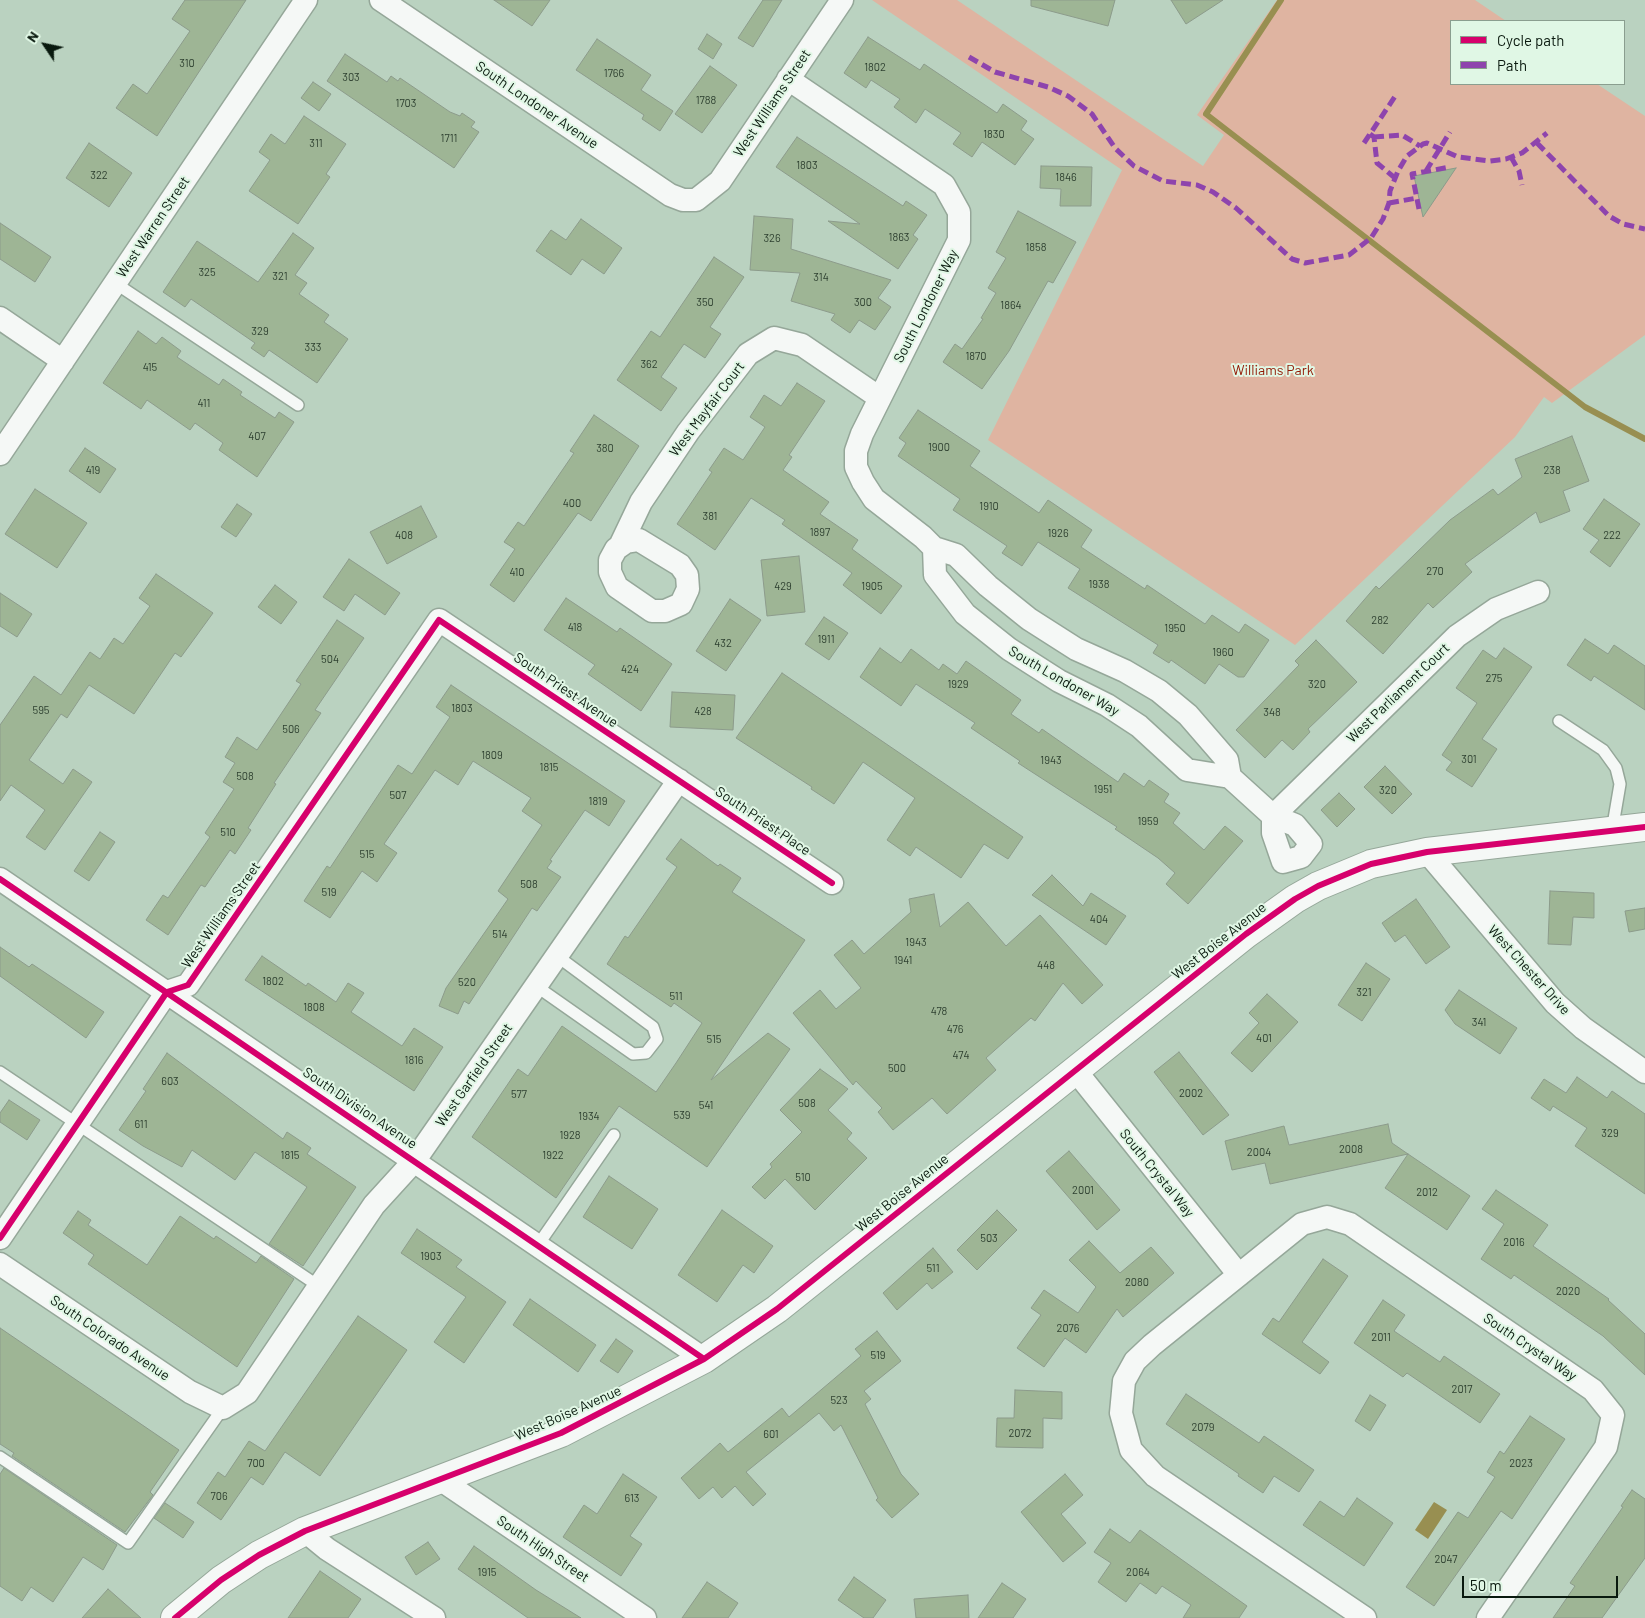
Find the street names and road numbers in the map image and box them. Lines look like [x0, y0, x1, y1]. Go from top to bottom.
street label: West Williams Street [730, 46, 814, 160]
street label: South Londoner Avenue [472, 58, 602, 152]
street label: West Warren Street [113, 173, 193, 281]
street label: South Londoner Way [890, 246, 962, 366]
street label: West Mayfair Court [666, 358, 748, 460]
street label: West Parliament Court [1343, 640, 1453, 746]
street label: South Londoner Way [1006, 642, 1122, 720]
street label: South Priest Avenue [511, 649, 621, 731]
street label: South Priest Place [712, 783, 814, 859]
street label: West Williams Street [178, 859, 264, 971]
street label: West Boise Avenue [1169, 899, 1269, 983]
street label: West Chester Drive [1484, 922, 1574, 1018]
street label: West Garfield Street [432, 1020, 516, 1130]
street label: South Division Avenue [300, 1064, 420, 1152]
street label: South Crystal Way [1116, 1125, 1198, 1221]
street label: West Boise Avenue [852, 1150, 952, 1236]
street label: South Colorado Avenue [47, 1292, 173, 1384]
street label: South Crystal Way [1480, 1310, 1580, 1384]
street label: West Boise Avenue [512, 1382, 624, 1444]
street label: South High Street [494, 1512, 592, 1586]

